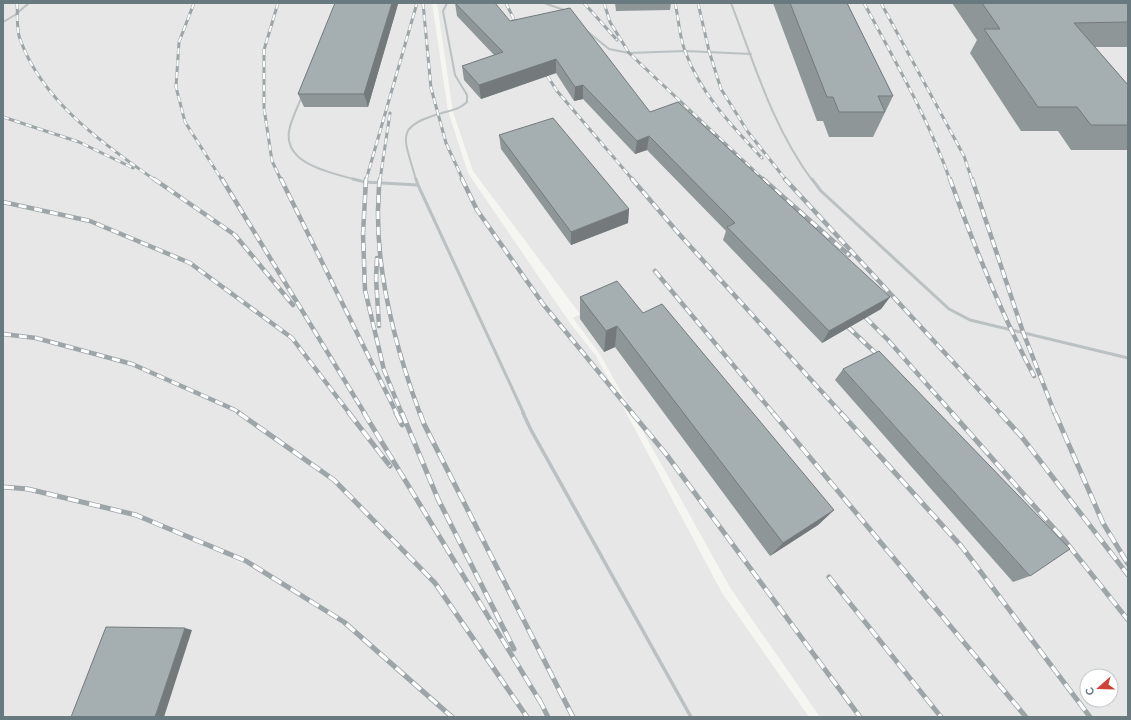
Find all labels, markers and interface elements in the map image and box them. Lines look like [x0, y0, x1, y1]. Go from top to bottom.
north arrow [1079, 668, 1119, 708]
text: С [1083, 685, 1097, 697]

